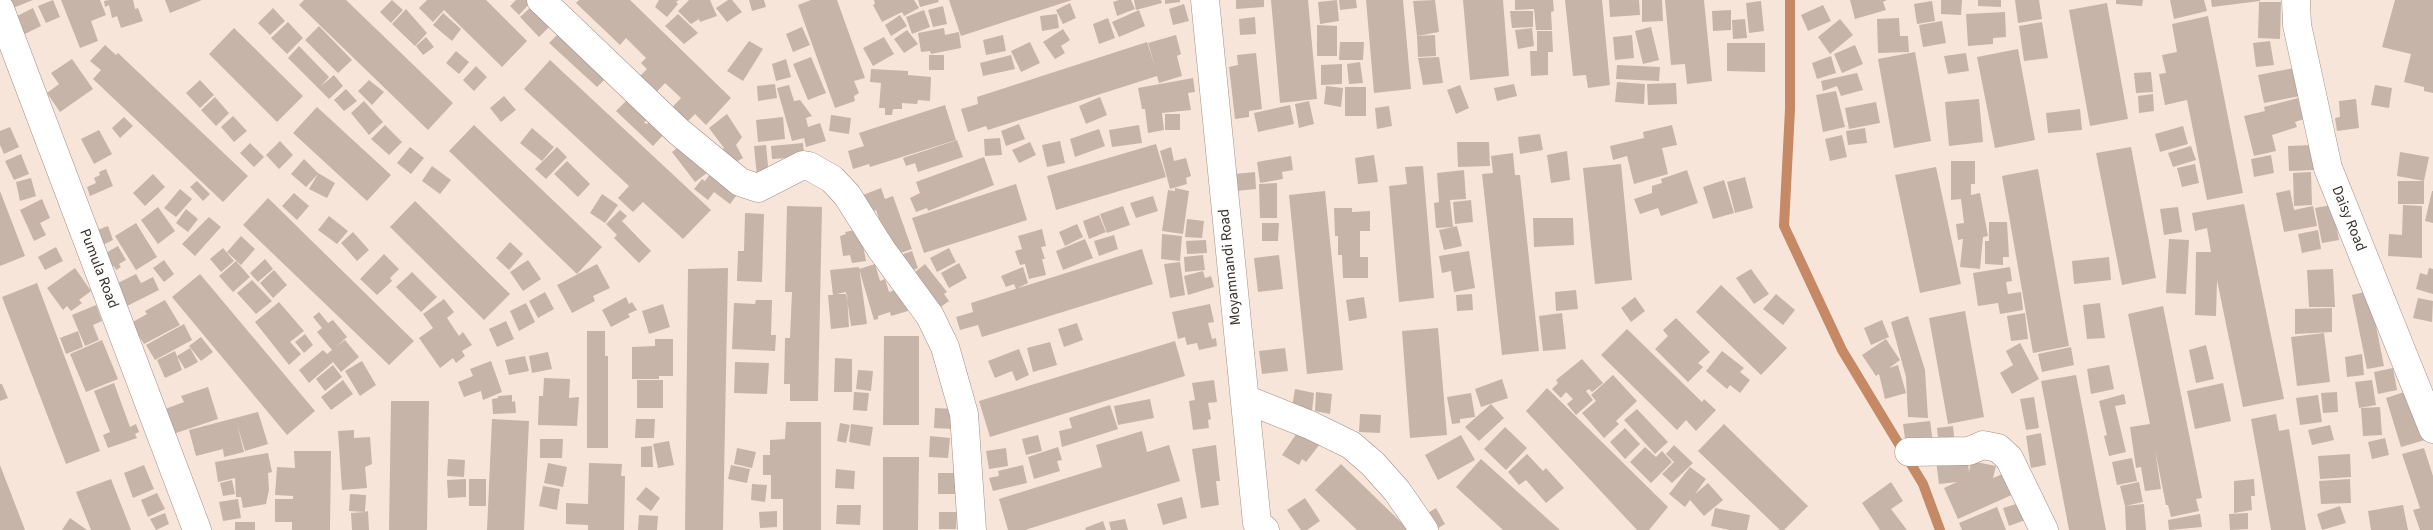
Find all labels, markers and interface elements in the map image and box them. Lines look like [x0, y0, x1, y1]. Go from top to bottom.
street label: Daisy Road [2327, 184, 2369, 254]
street label: Moyamnandi Road [1216, 208, 1246, 326]
street label: Pumula Road [75, 227, 121, 311]

